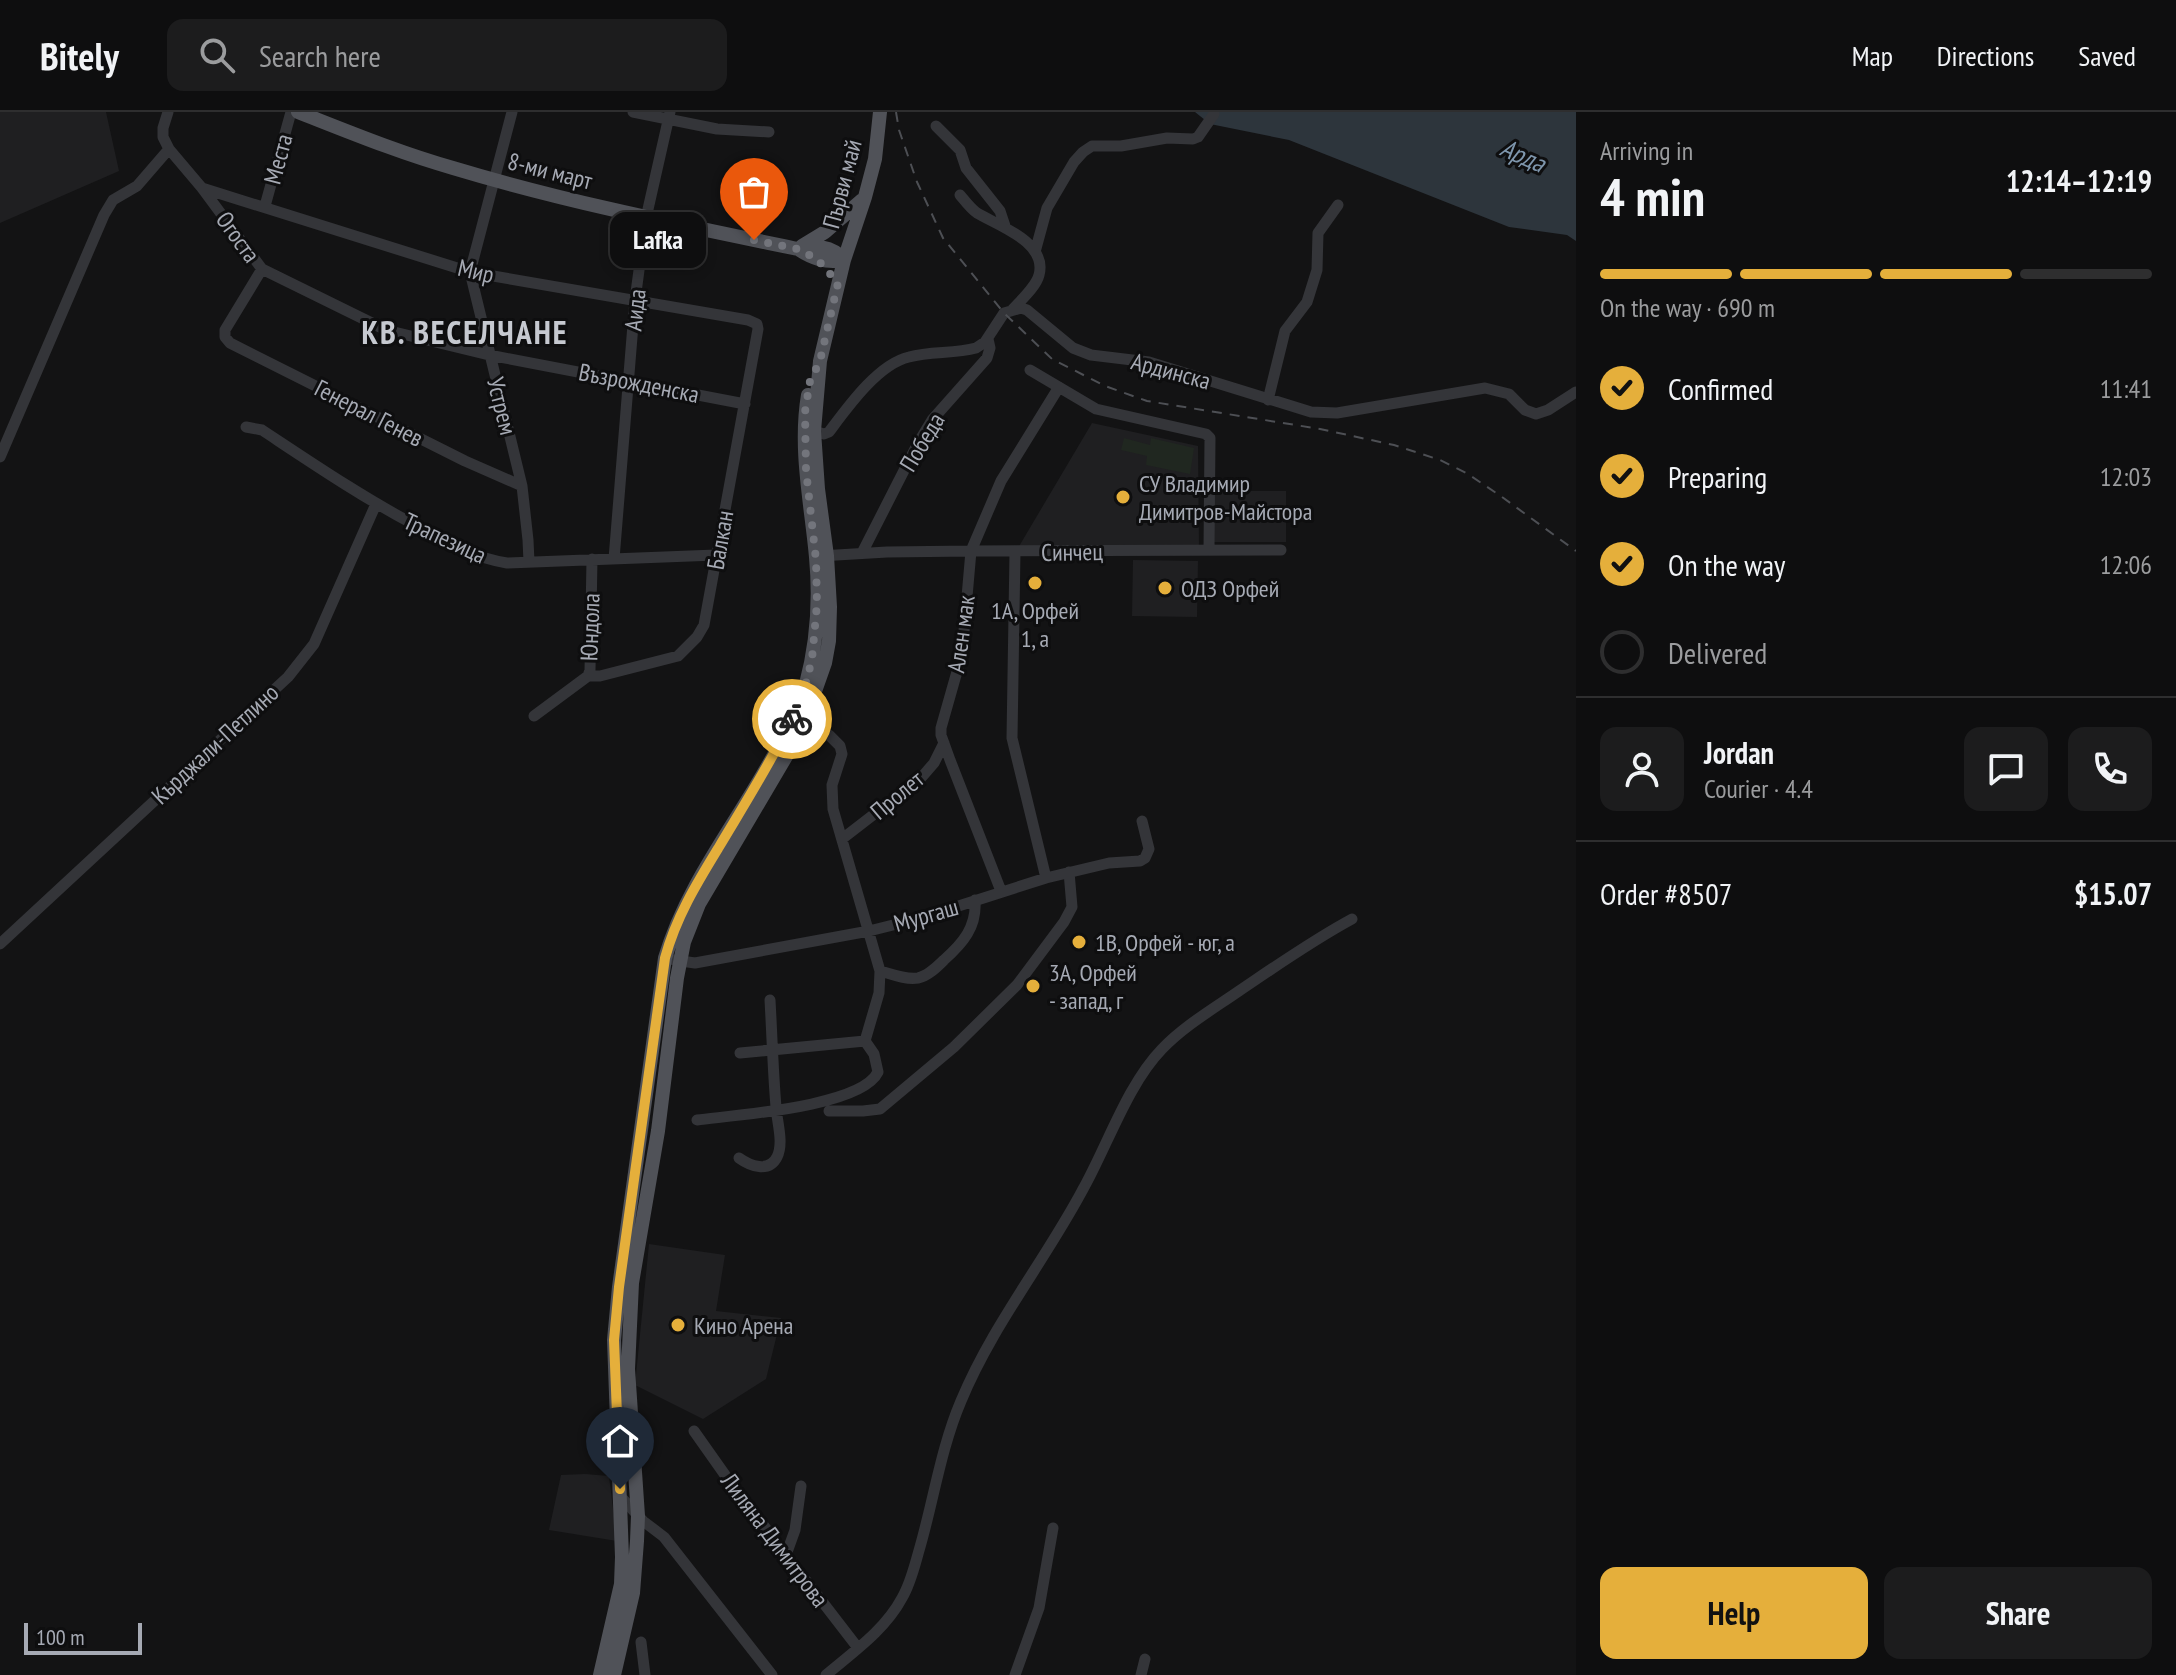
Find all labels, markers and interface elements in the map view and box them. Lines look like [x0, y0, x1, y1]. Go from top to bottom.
search box [167, 19, 727, 91]
text: Bitely [40, 31, 119, 80]
icon: search [195, 33, 239, 77]
text: Search here [259, 36, 381, 75]
text: Map [1852, 37, 1893, 74]
text: Directions [1937, 37, 2034, 74]
text: Saved [2078, 37, 2136, 74]
street label: Места [256, 131, 300, 187]
water label: Арда [1496, 131, 1552, 180]
text: Arriving in [1600, 134, 1693, 167]
street label: Първи май [815, 136, 869, 232]
street label: 8-ми март [505, 146, 596, 197]
pin [720, 158, 788, 240]
text: 12:14–12:19 [2006, 161, 2152, 200]
text: 4 min [1600, 163, 1705, 230]
icon: bag [732, 170, 776, 214]
street label: Огоста [209, 205, 267, 269]
callout: Lafka [610, 212, 706, 268]
text: Lafka [633, 223, 683, 256]
street label: Мир [455, 252, 497, 290]
street label: Аида [617, 287, 653, 333]
text: On the way · 690 m [1600, 291, 1775, 324]
district label: КВ. ВЕСЕЛЧАНЕ [362, 311, 569, 353]
street label: Ардинска [1128, 346, 1214, 396]
street label: Възрожденска [576, 356, 702, 410]
icon: check [1600, 366, 1644, 410]
text: Confirmed [1668, 369, 1773, 408]
street label: Генерал Генев [309, 372, 429, 454]
text: 11:41 [2100, 372, 2152, 405]
street label: Устрем [480, 374, 524, 438]
street label: Победа [892, 407, 952, 477]
icon: check [1600, 454, 1644, 498]
text: Preparing [1668, 457, 1767, 496]
text: 12:03 [2100, 460, 2152, 493]
place label: СУ Владимир Димитров-Майстора [1139, 468, 1312, 527]
marker: СУ Владимир Димитров-Майстора [1114, 488, 1132, 506]
street label: Трапезица [399, 505, 491, 571]
street label: Балкан [700, 508, 740, 572]
street label: Синчец [1041, 536, 1104, 568]
icon: check [1600, 542, 1644, 586]
text: On the way [1668, 545, 1785, 584]
text: 12:06 [2100, 548, 2152, 581]
place label: ОДЗ Орфей [1181, 573, 1279, 604]
marker: 1А, Орфей 1, а [1026, 574, 1044, 592]
marker: ОДЗ Орфей [1156, 579, 1174, 597]
street label: Юндола [573, 593, 607, 661]
street label: Ален мак [940, 593, 982, 675]
place label: 1А, Орфей 1, а [991, 595, 1079, 654]
text: Delivered [1668, 633, 1767, 672]
street label: Кърджали-Петлино [145, 677, 285, 811]
courier [752, 679, 832, 759]
icon: bike [770, 697, 814, 741]
button: person [1600, 727, 1684, 811]
button: chat [1964, 727, 2048, 811]
button: phone [2068, 727, 2152, 811]
text: Jordan [1704, 733, 1774, 772]
street label: Пролет [864, 763, 930, 826]
text: Courier · 4.4 [1704, 772, 1813, 805]
text: Order #8507 [1600, 874, 1732, 913]
text: $15.07 [2074, 874, 2152, 913]
street label: Мургаш [890, 891, 962, 939]
place label: 1В, Орфей - юг, а [1095, 927, 1235, 958]
marker: 1В, Орфей - юг, а [1070, 933, 1088, 951]
place label: 3А, Орфей - запад, г [1049, 957, 1137, 1016]
marker: 3А, Орфей - запад, г [1024, 977, 1042, 995]
place label: Кино Арена [694, 1310, 793, 1341]
marker: Кино Арена [669, 1316, 687, 1334]
pin [586, 1407, 654, 1489]
icon: home [598, 1419, 642, 1463]
street label: Лиляна Димитрова [714, 1466, 836, 1613]
button: Help [1600, 1567, 1868, 1659]
button: Share [1884, 1567, 2152, 1659]
scale bar [24, 1619, 142, 1655]
text: 100 m [36, 1623, 85, 1651]

